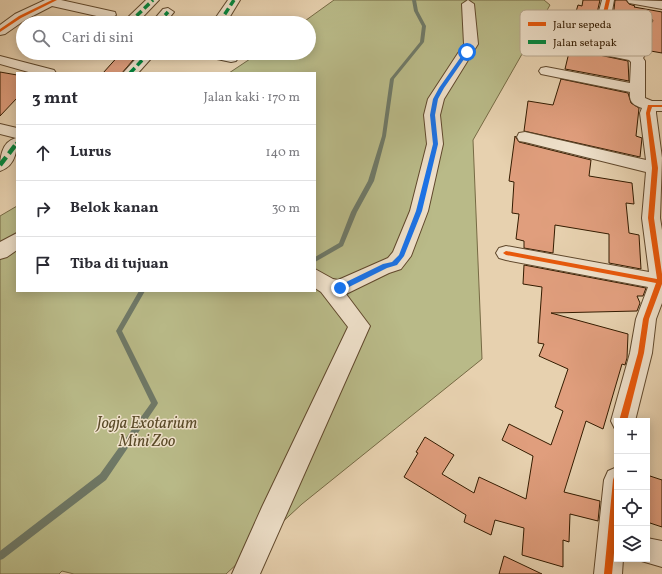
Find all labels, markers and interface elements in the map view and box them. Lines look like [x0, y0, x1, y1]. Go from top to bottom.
legend [520, 10, 652, 56]
search box [16, 16, 316, 60]
text: Jalur sepeda [553, 18, 612, 33]
icon: search [30, 27, 52, 49]
text: Cari di sini [62, 28, 133, 49]
text: Jalan setapak [553, 36, 617, 51]
route start [458, 43, 476, 61]
text: 3 mnt [32, 87, 78, 110]
text: Jalan kaki · 170 m [203, 89, 300, 107]
icon: ahead [32, 142, 54, 164]
text: Lurus [70, 142, 111, 163]
text: 140 m [266, 144, 300, 162]
icon: right [32, 198, 54, 220]
text: Belok kanan [70, 198, 159, 219]
text: 30 m [272, 200, 300, 218]
icon: arrive [32, 254, 54, 276]
text: Tiba di tujuan [70, 254, 169, 275]
route end [331, 279, 349, 297]
park label: Jogja Exotarium Mini Zoo [95, 413, 197, 453]
map controls [614, 418, 650, 562]
button: + [614, 418, 650, 454]
button: − [614, 454, 650, 490]
button: locate [614, 490, 650, 526]
button: layers [614, 526, 650, 562]

